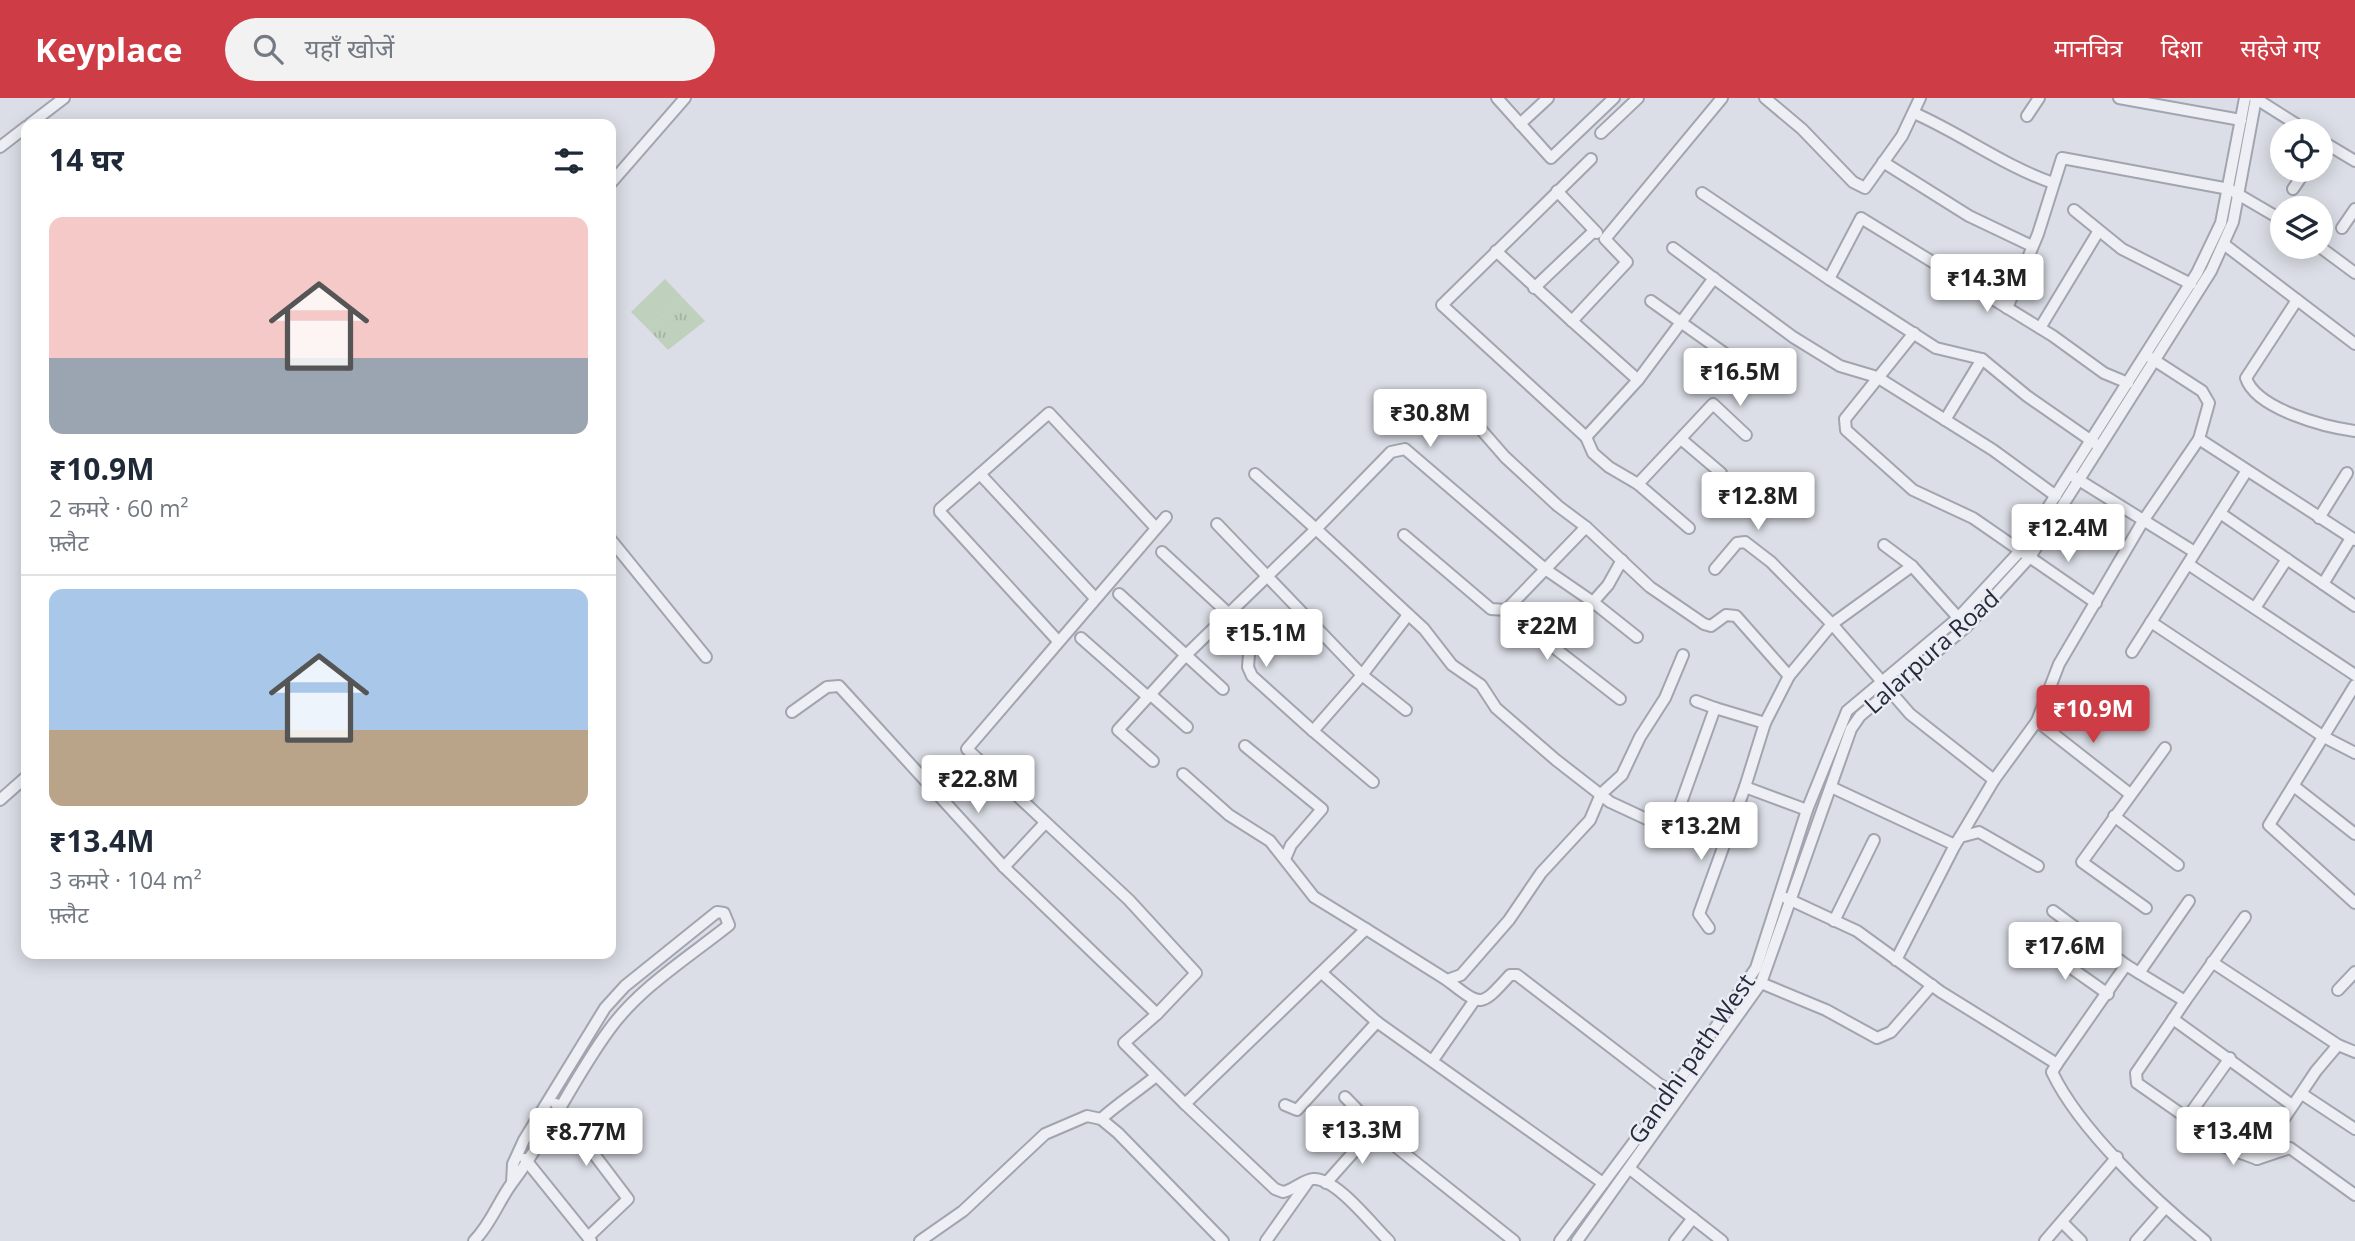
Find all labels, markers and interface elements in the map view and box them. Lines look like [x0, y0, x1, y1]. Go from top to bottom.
search box [225, 18, 715, 81]
text: Keyplace [35, 27, 183, 72]
icon: search [249, 30, 287, 68]
text: यहाँ खोजें [305, 30, 394, 66]
text: मानचित्र [2054, 31, 2123, 64]
text: दिशा [2161, 31, 2202, 64]
text: सहेजे गए [2240, 31, 2320, 64]
map controls [2270, 119, 2333, 259]
button: locate [2270, 119, 2333, 182]
text: 14 घर [49, 139, 124, 180]
icon: filters [550, 142, 588, 180]
button: layers [2270, 196, 2333, 259]
pin: ₹14.3M [1930, 254, 2044, 314]
text: ₹14.3M [1947, 261, 2027, 293]
icon: home [256, 263, 382, 389]
pin: ₹16.5M [1683, 348, 1797, 408]
text: ₹16.5M [1700, 355, 1780, 387]
pin: ₹30.8M [1373, 390, 1487, 449]
text: ₹30.8M [1390, 396, 1470, 428]
text: ₹10.9M [49, 448, 154, 489]
pin: ₹12.8M [1701, 472, 1815, 532]
text: ₹12.8M [1718, 479, 1798, 511]
text: 2 कमरे · 60 m² [49, 492, 189, 524]
pin: ₹12.4M [2011, 504, 2125, 564]
text: ₹12.4M [2028, 511, 2108, 543]
text: फ़्लैट [49, 526, 89, 558]
street label: Lalarpura Road [1856, 581, 2006, 720]
pin: ₹22M [1506, 602, 1588, 662]
text: ₹22M [1516, 609, 1578, 641]
pin: ₹15.1M [1209, 610, 1323, 669]
text: ₹15.1M [1226, 616, 1306, 648]
icon: home [256, 635, 382, 761]
pin: ₹10.9M [2036, 686, 2150, 745]
text: ₹10.9M [2053, 692, 2133, 724]
pin: ₹22.8M [921, 756, 1035, 815]
text: ₹22.8M [938, 762, 1018, 794]
pin: ₹13.2M [1644, 802, 1758, 862]
text: ₹13.2M [1661, 809, 1741, 841]
text: ₹13.4M [49, 820, 154, 861]
text: 3 कमरे · 104 m² [49, 864, 202, 896]
text: फ़्लैट [49, 898, 89, 930]
pin: ₹17.6M [2008, 922, 2122, 982]
text: ₹17.6M [2025, 929, 2105, 961]
street label: Gandhi path West [1620, 967, 1762, 1150]
pin: ₹13.3M [1305, 1107, 1419, 1166]
pin: ₹8.77M [529, 1108, 643, 1168]
pin: ₹13.4M [2176, 1108, 2290, 1167]
text: ₹13.3M [1322, 1113, 1402, 1145]
text: ₹13.4M [2193, 1114, 2273, 1146]
text: ₹8.77M [546, 1115, 626, 1147]

